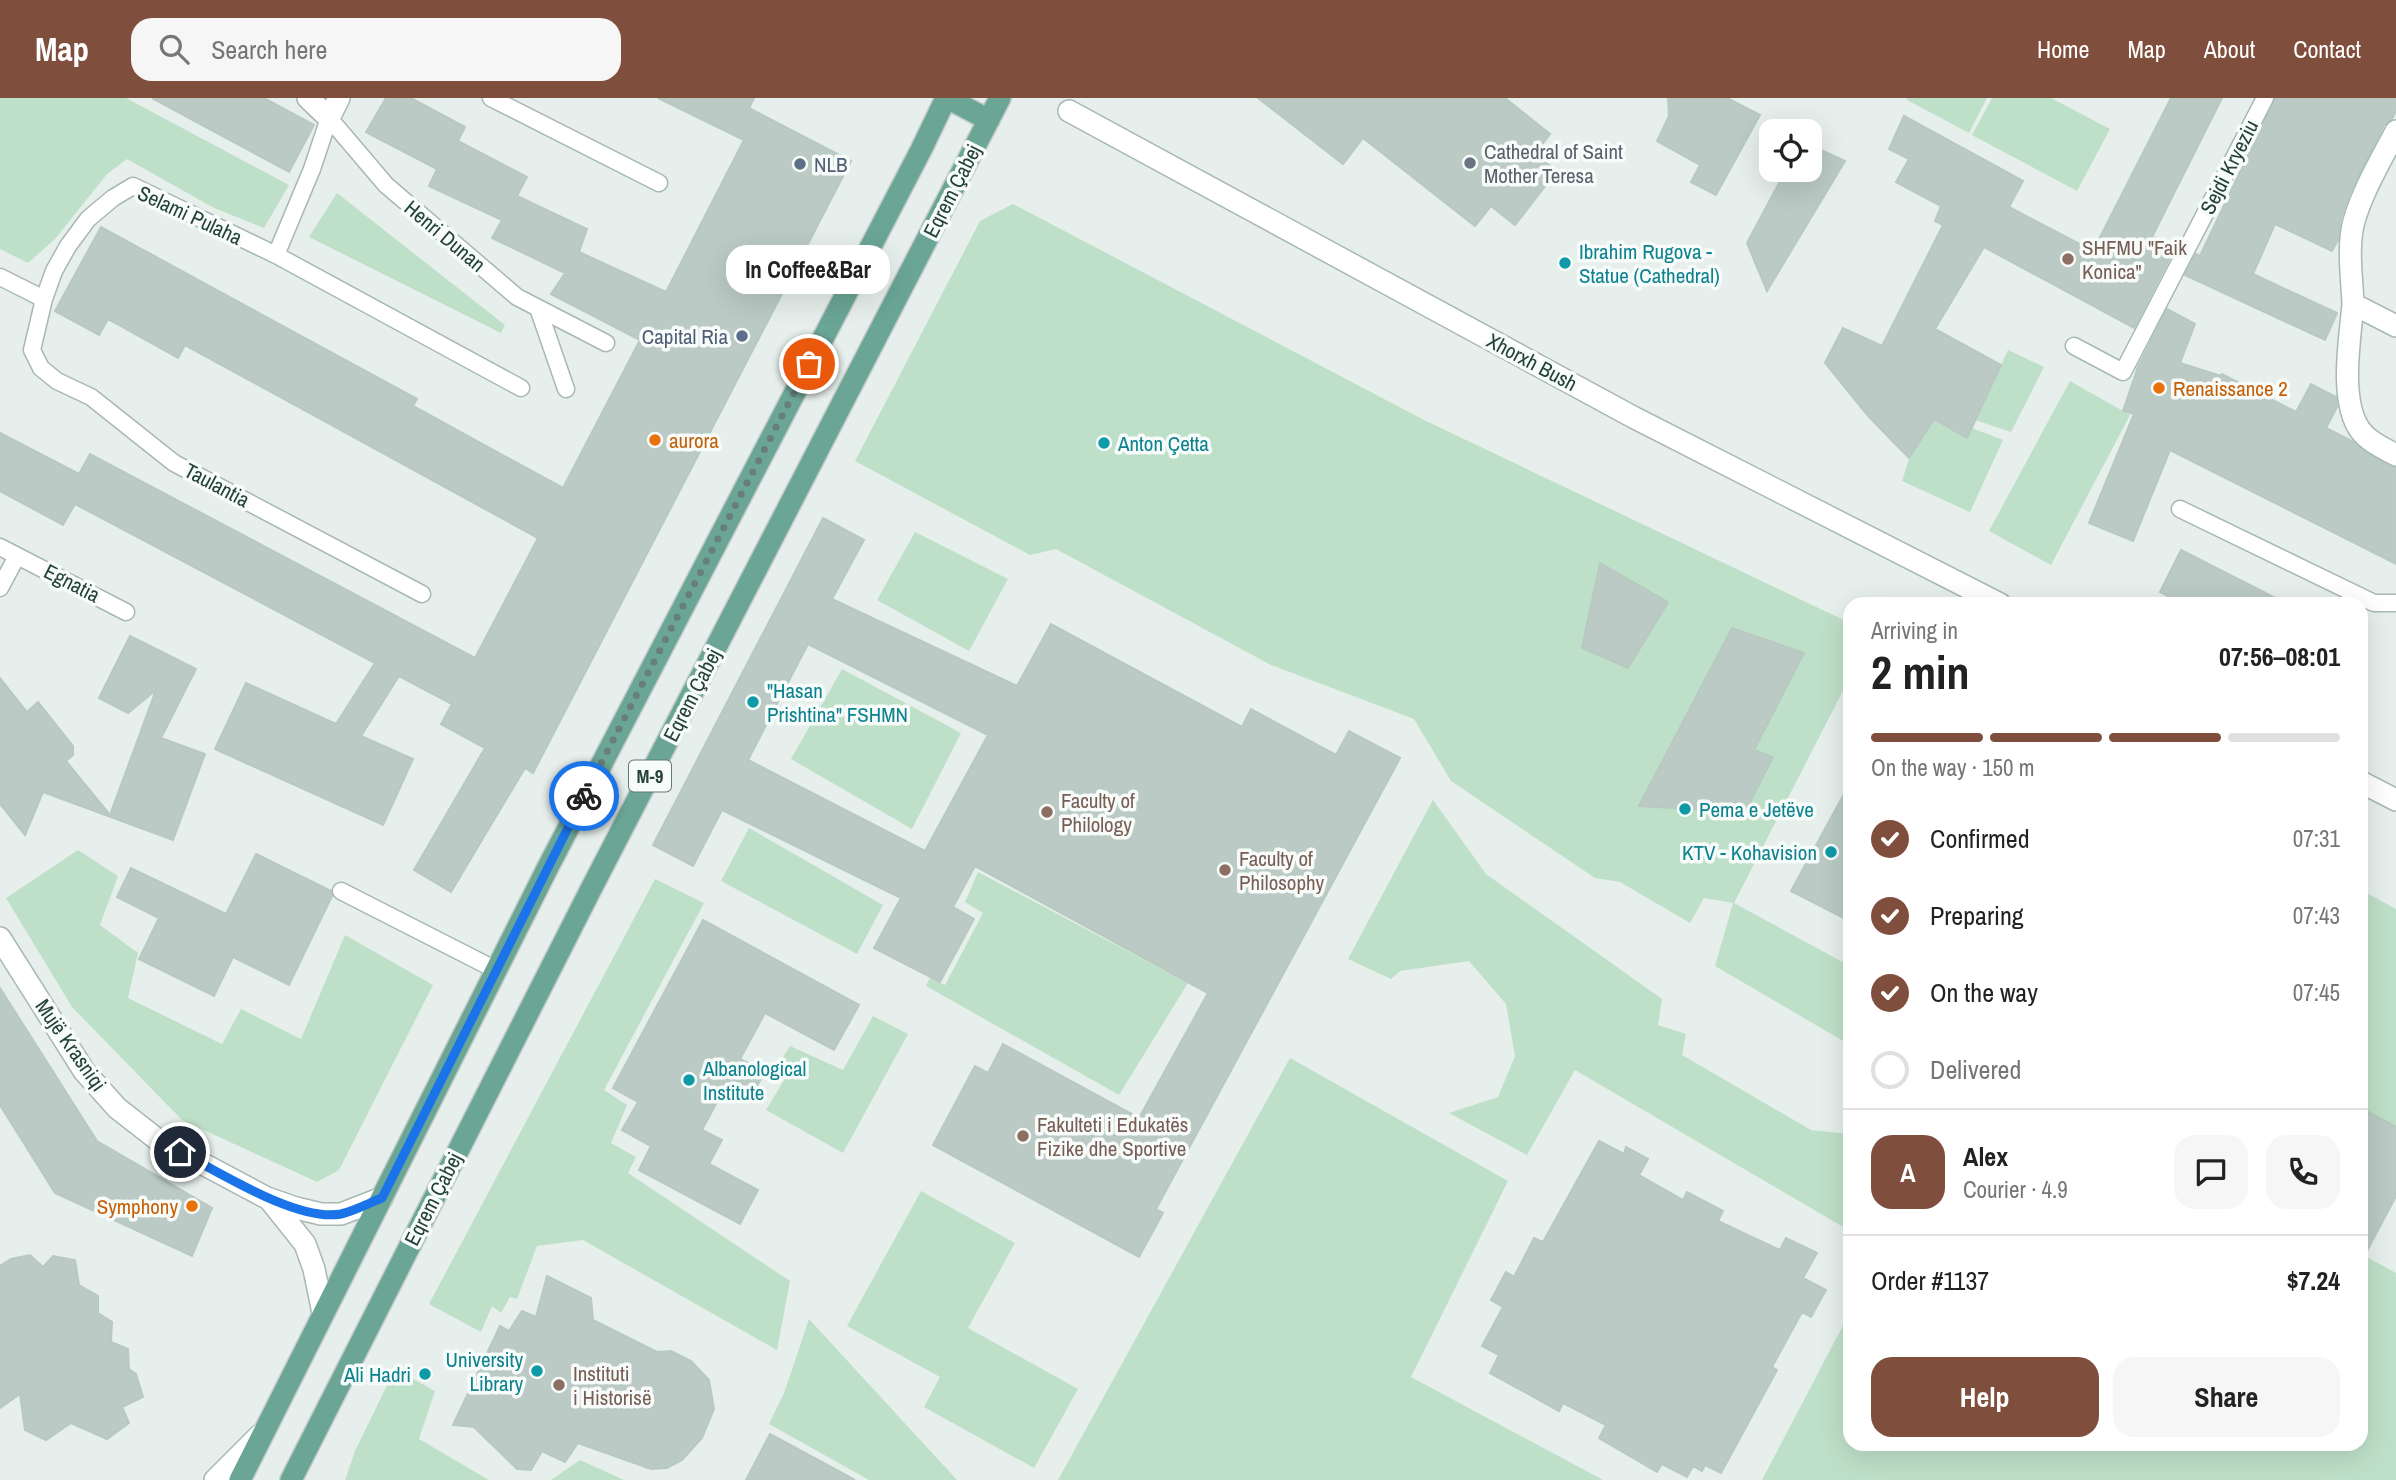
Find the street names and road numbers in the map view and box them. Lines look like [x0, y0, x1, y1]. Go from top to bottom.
street label: Sejdi Kryeziu [2193, 115, 2265, 219]
street label: Eqrem Çabej [916, 140, 988, 242]
street label: Selami Pulaha [133, 178, 247, 252]
street label: Henri Dunan [398, 194, 492, 278]
street label: Xhorxh Bush [1482, 326, 1582, 398]
street label: Taulantia [179, 456, 255, 514]
street label: Egnatia [39, 557, 105, 610]
street label: Eqrem Çabej [656, 644, 728, 746]
road number: M-9 [629, 761, 671, 792]
street label: Mujë Krasniqi [29, 993, 113, 1097]
street label: Eqrem Çabej [397, 1148, 469, 1250]

